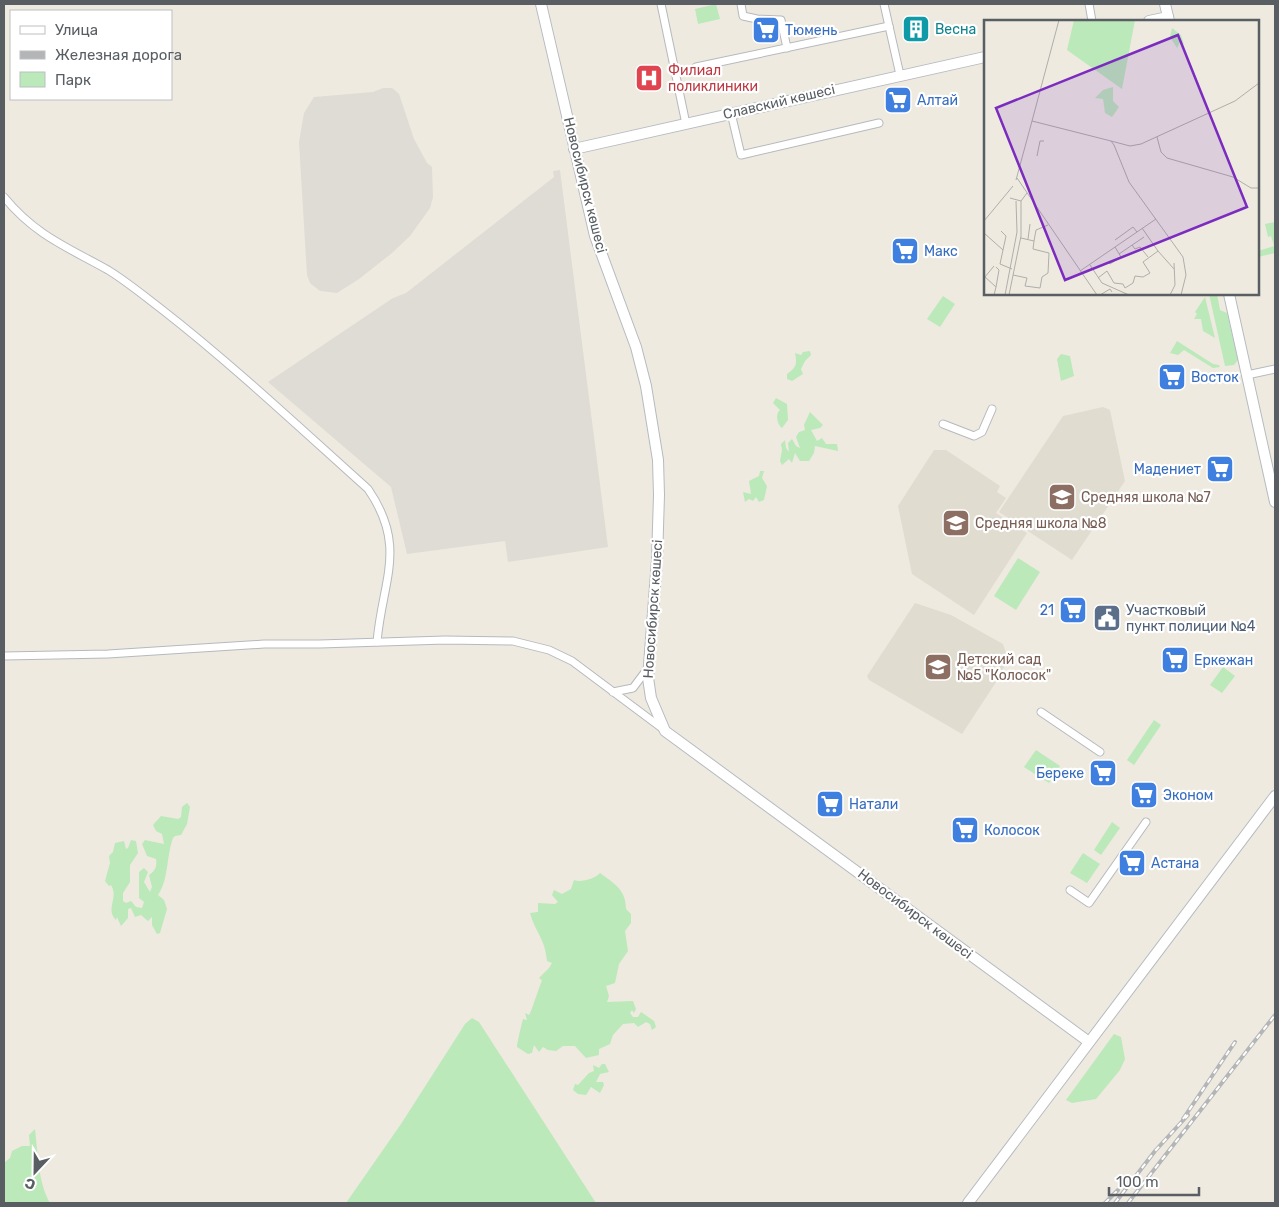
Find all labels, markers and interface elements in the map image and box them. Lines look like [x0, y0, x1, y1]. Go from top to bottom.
legend [10, 10, 172, 100]
building icon: Весна [901, 14, 931, 44]
supermarket icon: Тюмень [751, 15, 781, 45]
inset map [984, 20, 1259, 295]
text: Улица [55, 21, 98, 39]
place label: Весна [935, 21, 976, 38]
place label: Тюмень [785, 22, 837, 39]
text: Железная дорога [55, 46, 182, 64]
place label: Филиал поликлиники [668, 62, 758, 95]
hospital icon: Филиал поликлиники [634, 63, 664, 93]
text: Парк [55, 71, 91, 89]
street label: Славский көшесі [721, 81, 837, 123]
supermarket icon: Алтай [883, 85, 913, 115]
place label: Алтай [917, 92, 958, 109]
street label: Новосибирск көшесі [560, 115, 610, 255]
supermarket icon: Макс [890, 236, 920, 266]
place label: Макс [924, 243, 958, 260]
supermarket icon: Восток [1157, 362, 1187, 392]
place label: Восток [1191, 369, 1239, 386]
supermarket icon: Мадениет [1205, 454, 1235, 484]
place label: Мадениет [1134, 461, 1201, 478]
school or university icon: Средняя школа №7 [1047, 482, 1077, 512]
place label: Средняя школа №7 [1081, 489, 1211, 506]
school or university icon: Средняя школа №8 [941, 508, 971, 538]
place label: Средняя школа №8 [975, 515, 1107, 532]
street label: Новосибирск көшесі [640, 539, 666, 679]
supermarket icon: 21 [1058, 595, 1088, 625]
place label: 21 [1040, 602, 1054, 619]
place label: Участковый пункт полиции №4 [1126, 602, 1256, 635]
public building icon: Участковый пункт полиции №4 [1092, 603, 1122, 633]
supermarket icon: Еркежан [1160, 645, 1190, 675]
place label: Детский сад №5 "Колосок" [957, 651, 1051, 684]
school or university icon: Детский сад №5 "Колосок" [923, 652, 953, 682]
place label: Еркежан [1194, 652, 1253, 669]
supermarket icon: Береке [1088, 758, 1118, 788]
place label: Береке [1036, 765, 1084, 782]
supermarket icon: Эконом [1129, 780, 1159, 810]
place label: Эконом [1163, 787, 1213, 804]
supermarket icon: Натали [815, 789, 845, 819]
place label: Натали [849, 796, 898, 813]
supermarket icon: Колосок [950, 815, 980, 845]
place label: Колосок [984, 822, 1040, 839]
supermarket icon: Астана [1117, 848, 1147, 878]
place label: Астана [1151, 855, 1199, 872]
street label: Новосибирск көшесі [854, 865, 976, 963]
north arrow [10, 1147, 60, 1197]
scale bar [1109, 1164, 1199, 1196]
text: 100 m [1116, 1173, 1158, 1191]
text: С [22, 1174, 38, 1193]

